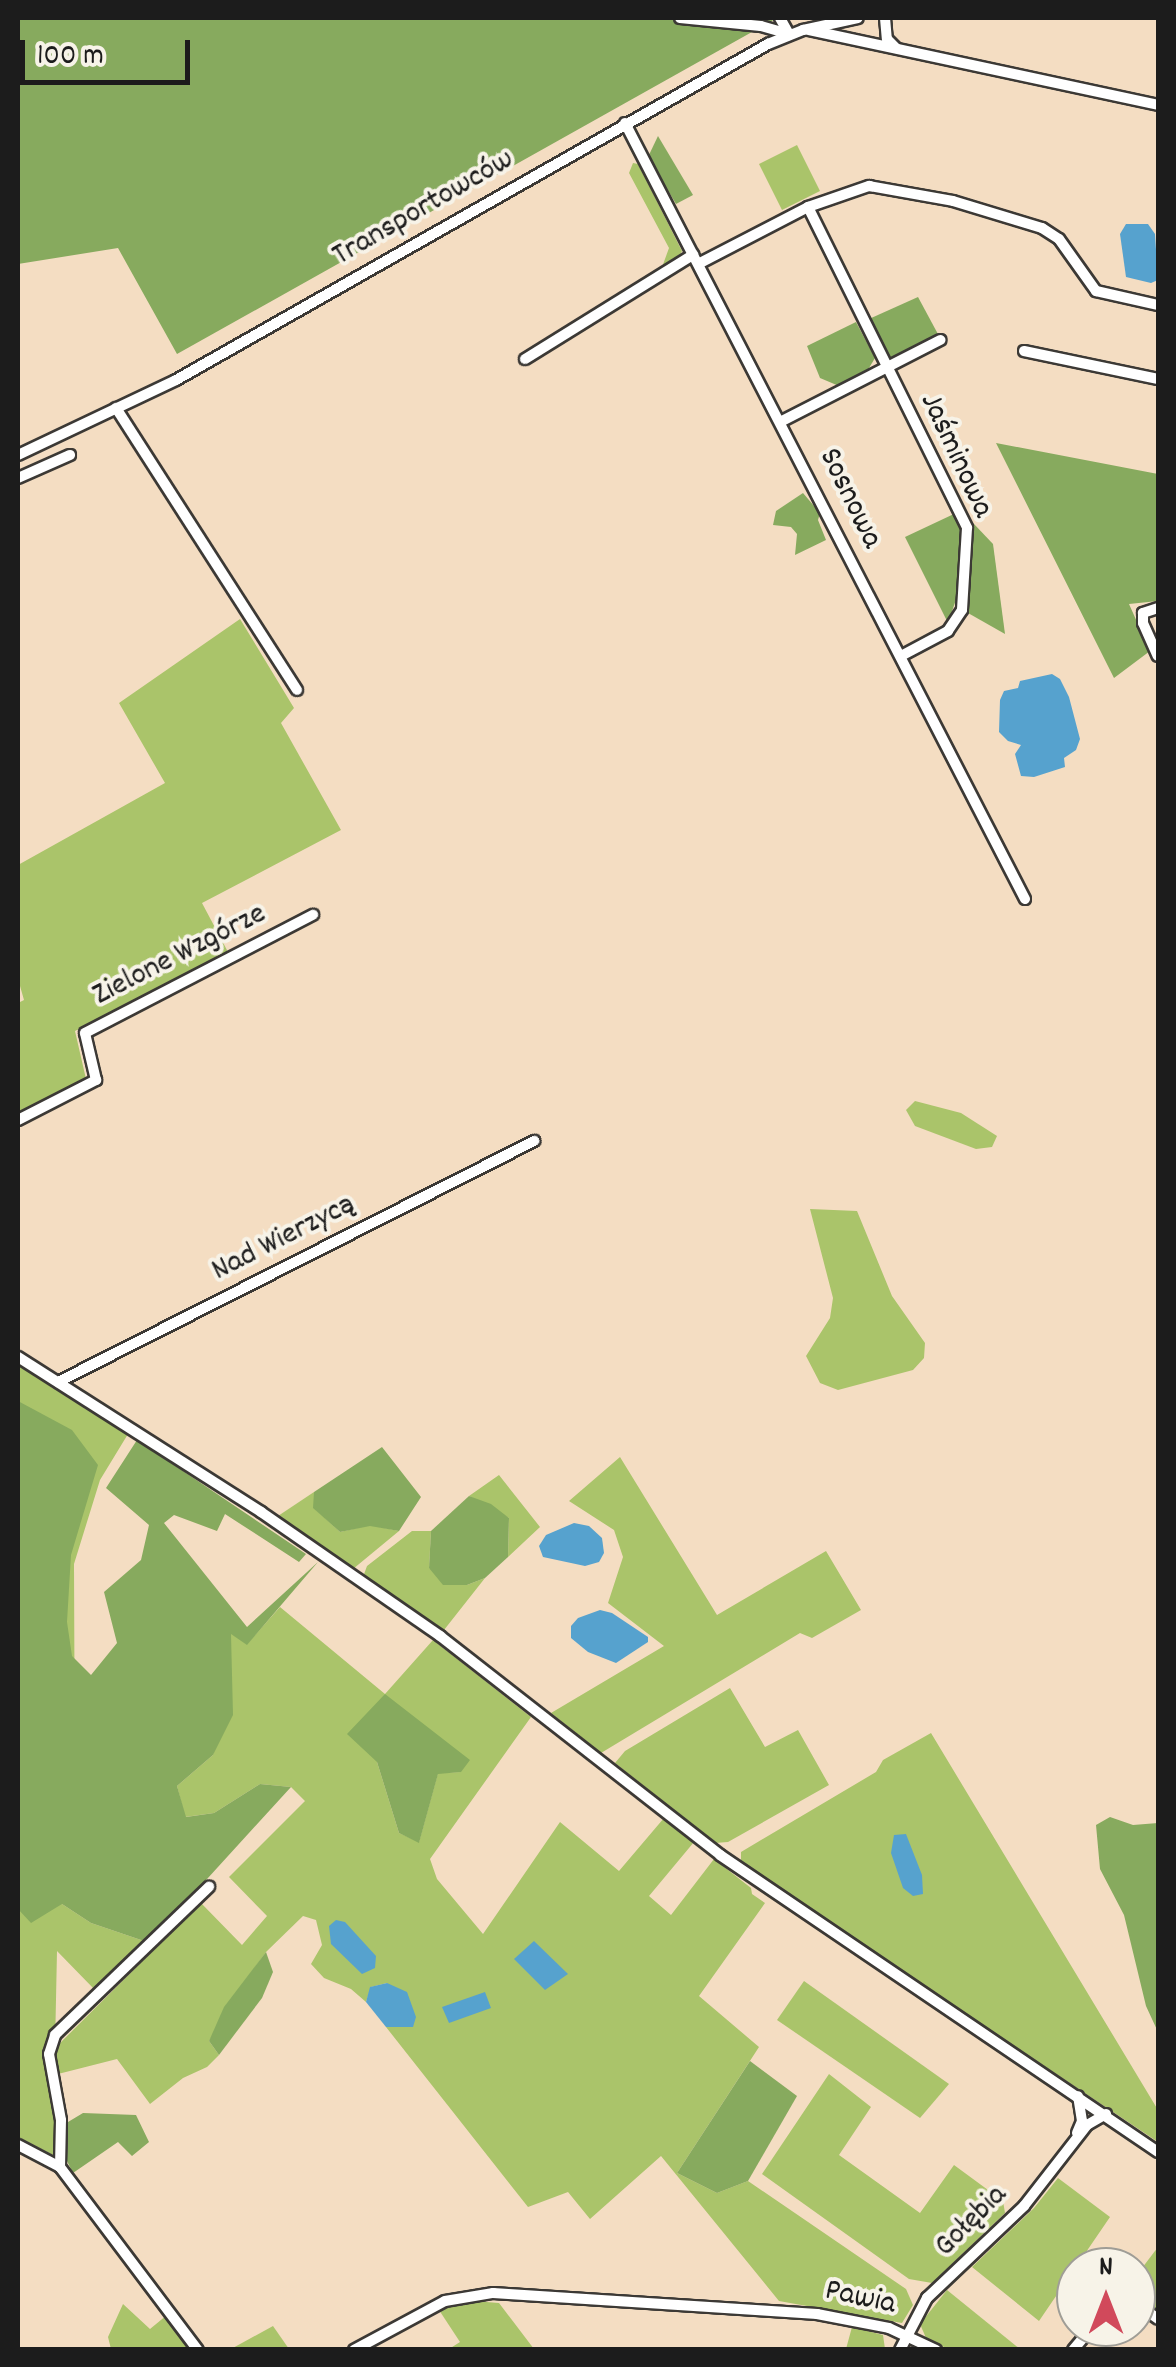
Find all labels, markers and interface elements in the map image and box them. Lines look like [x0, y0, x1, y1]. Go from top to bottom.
scale bar [25, 20, 195, 82]
text: 100 m [37, 36, 104, 79]
street label: Transportowców [326, 142, 522, 276]
street label: Jaśminowa [910, 388, 1000, 524]
street label: Sosnowa [808, 443, 890, 555]
street label: Zielone Wzgórze [87, 896, 273, 1016]
street label: Nad Wierzycą [206, 1187, 362, 1291]
street label: Gołębia [928, 2178, 1016, 2266]
north arrow [1056, 2247, 1156, 2347]
text: N [1099, 2249, 1113, 2289]
street label: Pawia [821, 2273, 899, 2325]

